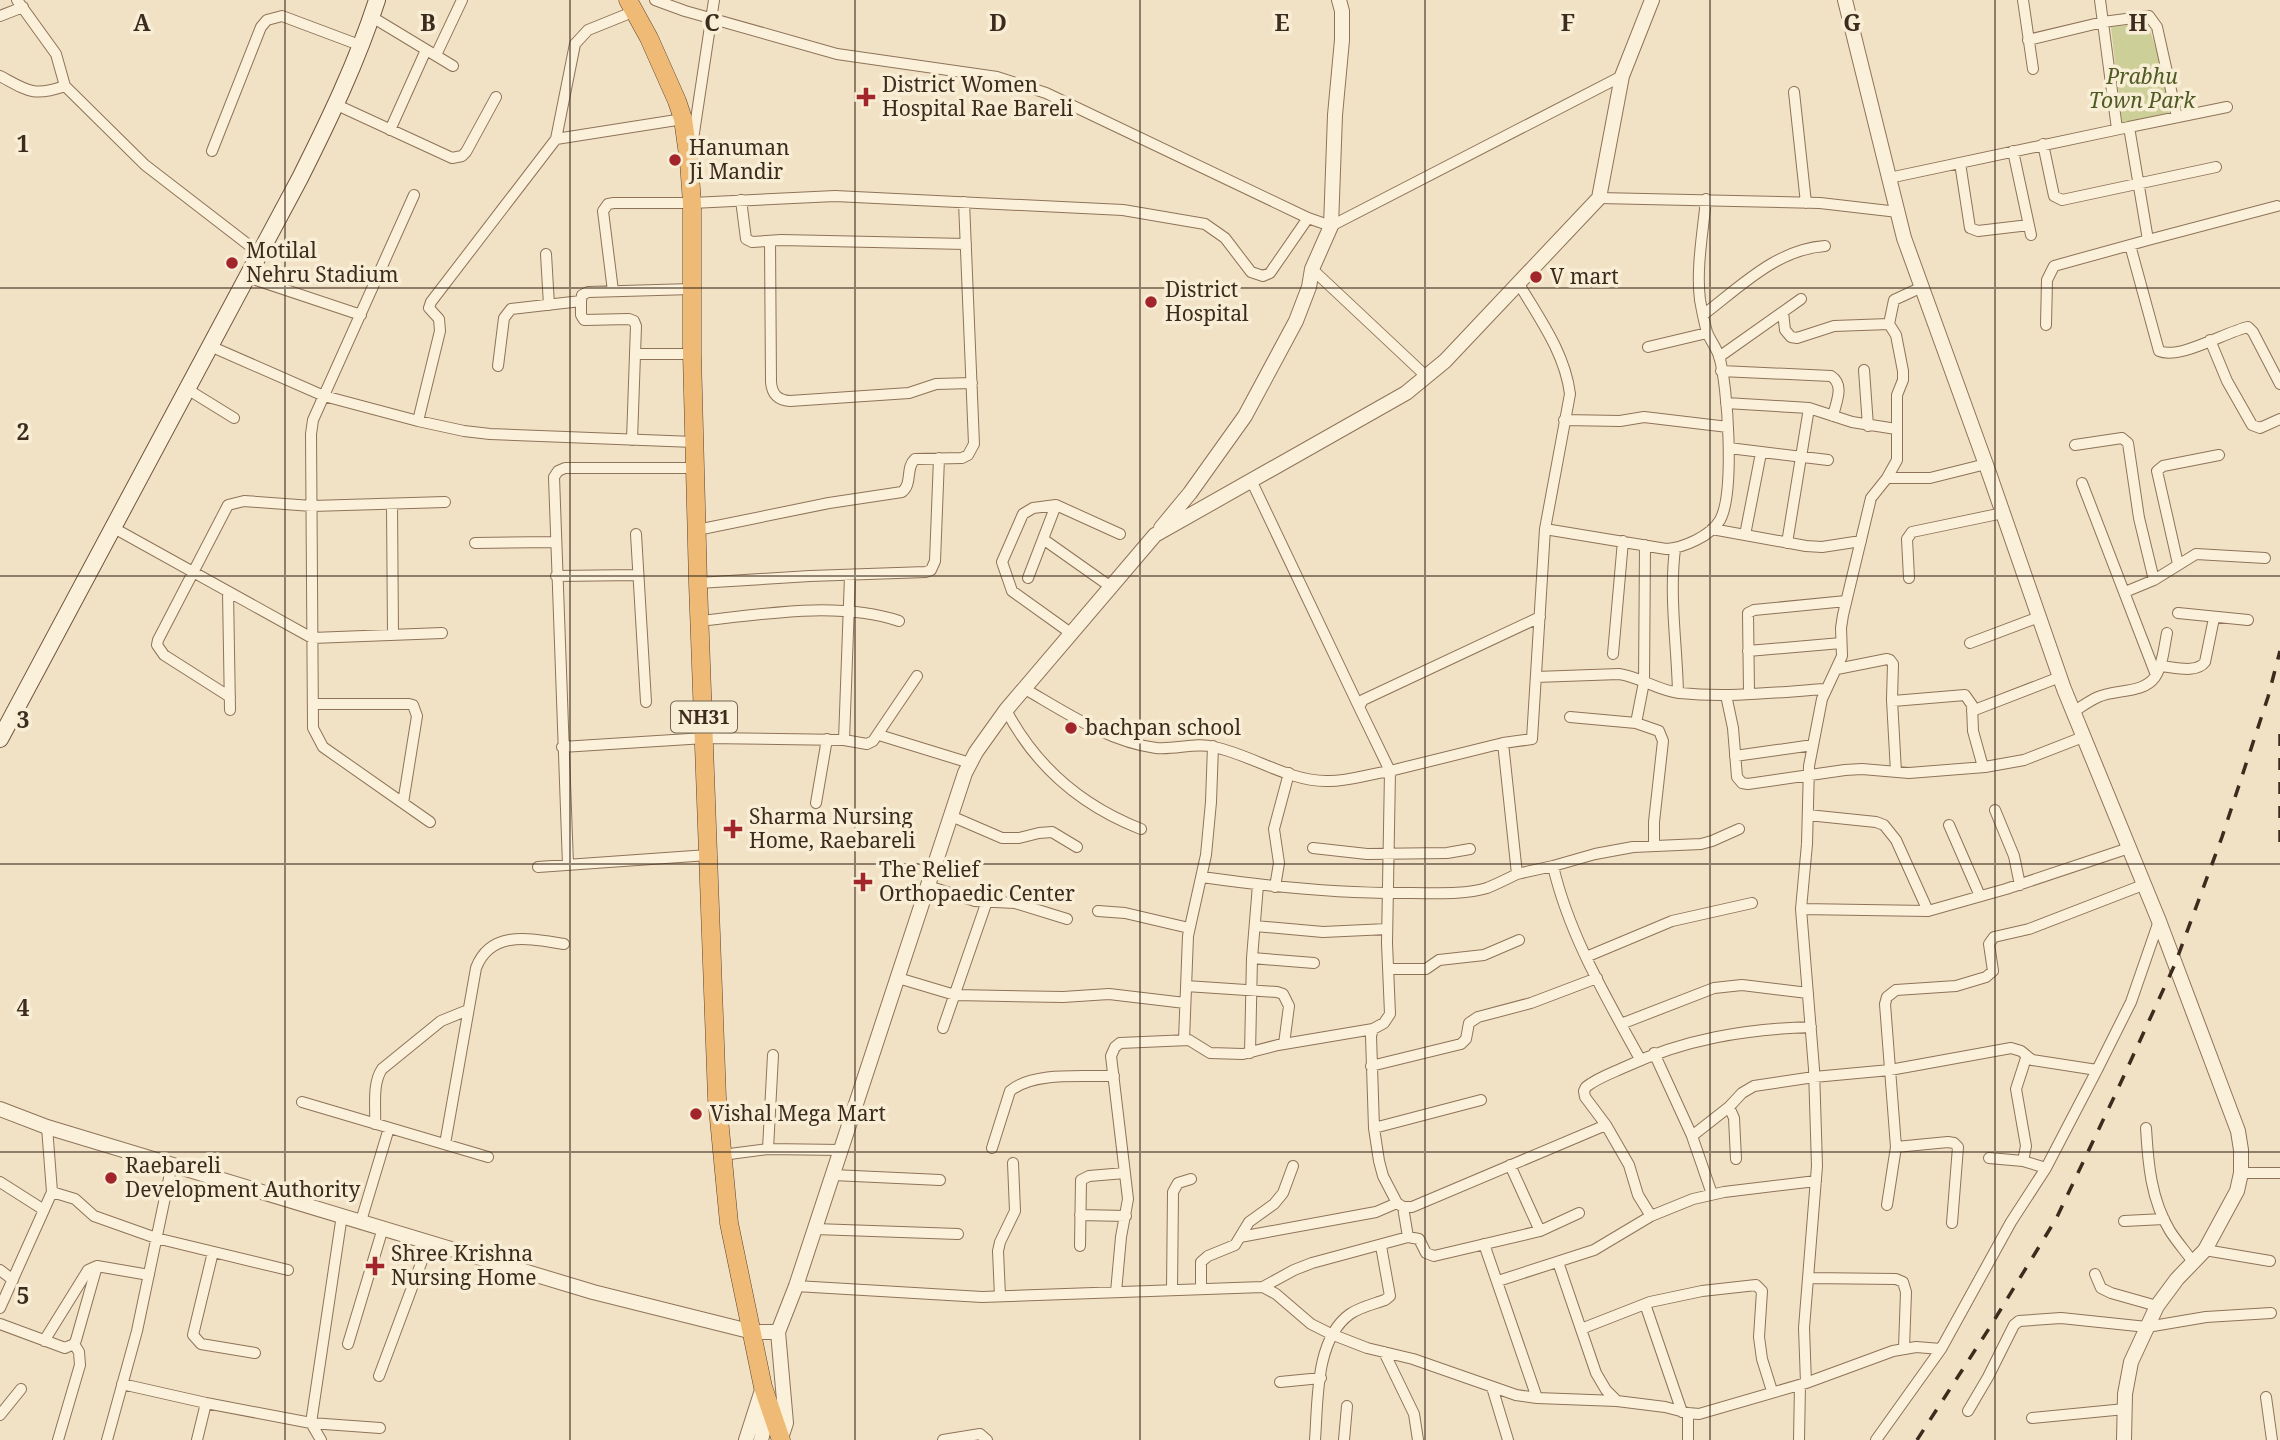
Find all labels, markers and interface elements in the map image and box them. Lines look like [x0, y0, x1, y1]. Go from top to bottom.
text: A [133, 6, 151, 38]
text: B [420, 6, 436, 38]
text: C [704, 6, 720, 38]
text: D [989, 6, 1007, 38]
text: E [1274, 6, 1290, 38]
text: F [1561, 6, 1575, 38]
text: G [1843, 6, 1861, 38]
text: H [2129, 6, 2148, 38]
park label: Prabhu Town Park [2089, 62, 2196, 114]
place label: District Women Hospital Rae Bareli [882, 70, 1074, 122]
marker: District Women Hospital Rae Bareli [856, 87, 876, 107]
text: 1 [17, 127, 30, 159]
place label: Hanuman Ji Mandir [688, 133, 790, 185]
marker: Hanuman Ji Mandir [667, 152, 683, 168]
place label: Motilal Nehru Stadium [246, 236, 399, 288]
marker: Motilal Nehru Stadium [224, 255, 240, 271]
place label: V mart [1550, 262, 1619, 290]
marker: V mart [1528, 269, 1544, 285]
place label: District Hospital [1165, 275, 1249, 327]
marker: District Hospital [1143, 294, 1159, 310]
text: 2 [17, 415, 30, 447]
road number: NH31 [671, 702, 737, 732]
text: 3 [17, 703, 30, 735]
place label: bachpan school [1085, 713, 1241, 741]
marker: bachpan school [1063, 720, 1079, 736]
place label: Sharma Nursing Home, Raebareli [749, 802, 916, 854]
marker: Sharma Nursing Home, Raebareli [723, 819, 743, 839]
place label: The Relief Orthopaedic Center [879, 855, 1075, 907]
marker: The Relief Orthopaedic Center [853, 872, 873, 892]
text: 4 [17, 991, 30, 1023]
place label: Vishal Mega Mart [710, 1099, 886, 1127]
marker: Vishal Mega Mart [688, 1106, 704, 1122]
place label: Raebareli Development Authority [125, 1151, 360, 1203]
marker: Raebareli Development Authority [103, 1170, 119, 1186]
place label: Shree Krishna Nursing Home [391, 1239, 537, 1291]
marker: Shree Krishna Nursing Home [365, 1256, 385, 1276]
text: 5 [17, 1279, 30, 1311]

